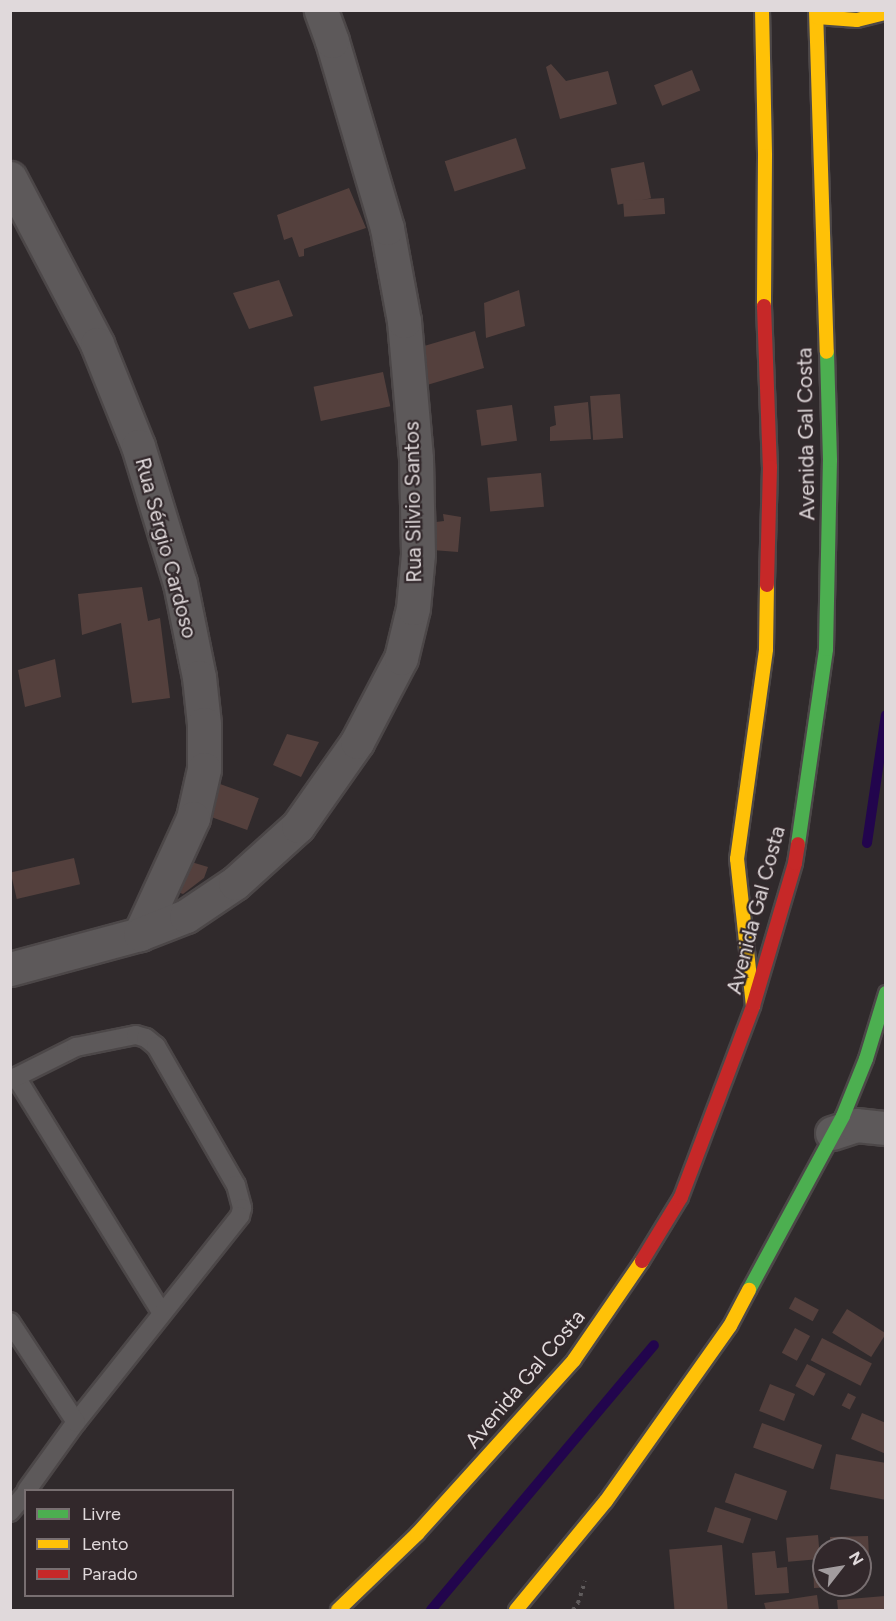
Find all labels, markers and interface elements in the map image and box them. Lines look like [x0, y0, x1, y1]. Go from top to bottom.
street label: Avenida Gal Costa [792, 347, 820, 521]
street label: Rua Silvio Santos [399, 421, 427, 583]
street label: Rua Sérgio Cardoso [130, 455, 202, 641]
street label: Avenida Gal Costa [721, 823, 791, 997]
street label: Avenida Gal Costa [460, 1305, 590, 1453]
legend [24, 1489, 234, 1597]
text: Livre [82, 1503, 121, 1525]
text: Lento [82, 1533, 128, 1555]
north arrow [812, 1537, 872, 1597]
text: N [845, 1548, 867, 1569]
text: Parado [82, 1563, 138, 1585]

